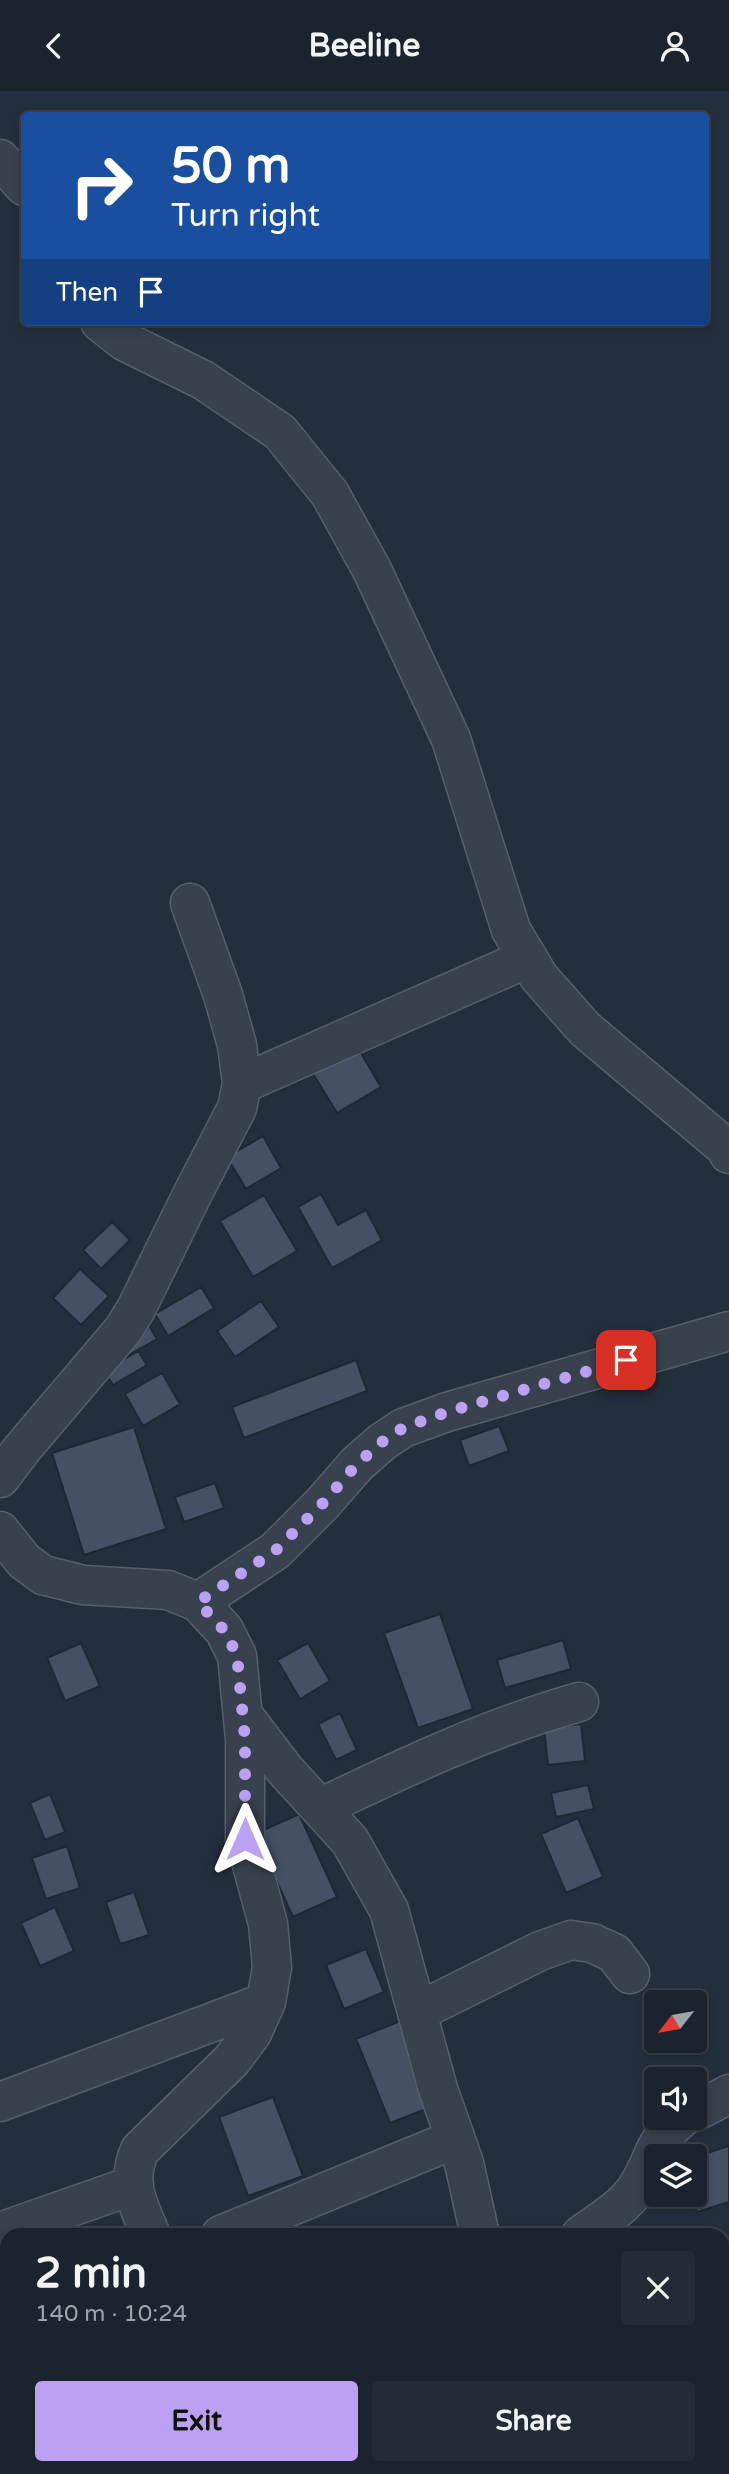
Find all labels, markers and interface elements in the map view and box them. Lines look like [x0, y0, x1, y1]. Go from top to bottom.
icon: back [35, 27, 73, 65]
text: Beeline [309, 27, 420, 65]
icon: person [656, 27, 694, 65]
text: 50 m [171, 137, 290, 196]
icon: right [56, 140, 147, 231]
text: Turn right [171, 197, 320, 235]
icon: arrive [132, 273, 170, 311]
text: Then [56, 277, 118, 308]
pin [596, 1330, 656, 1390]
icon: arrive [607, 1341, 645, 1379]
position arrow [208, 1802, 282, 1876]
north arrow [644, 1990, 707, 2053]
map controls [644, 1990, 707, 2207]
button: sound [644, 2067, 707, 2130]
button: layers [644, 2144, 707, 2207]
text: 2 min [35, 2248, 147, 2299]
button: close [621, 2251, 695, 2325]
text: 140 m · 10:24 [35, 2300, 187, 2328]
button: Exit [35, 2381, 358, 2461]
button: Share [372, 2381, 695, 2461]

